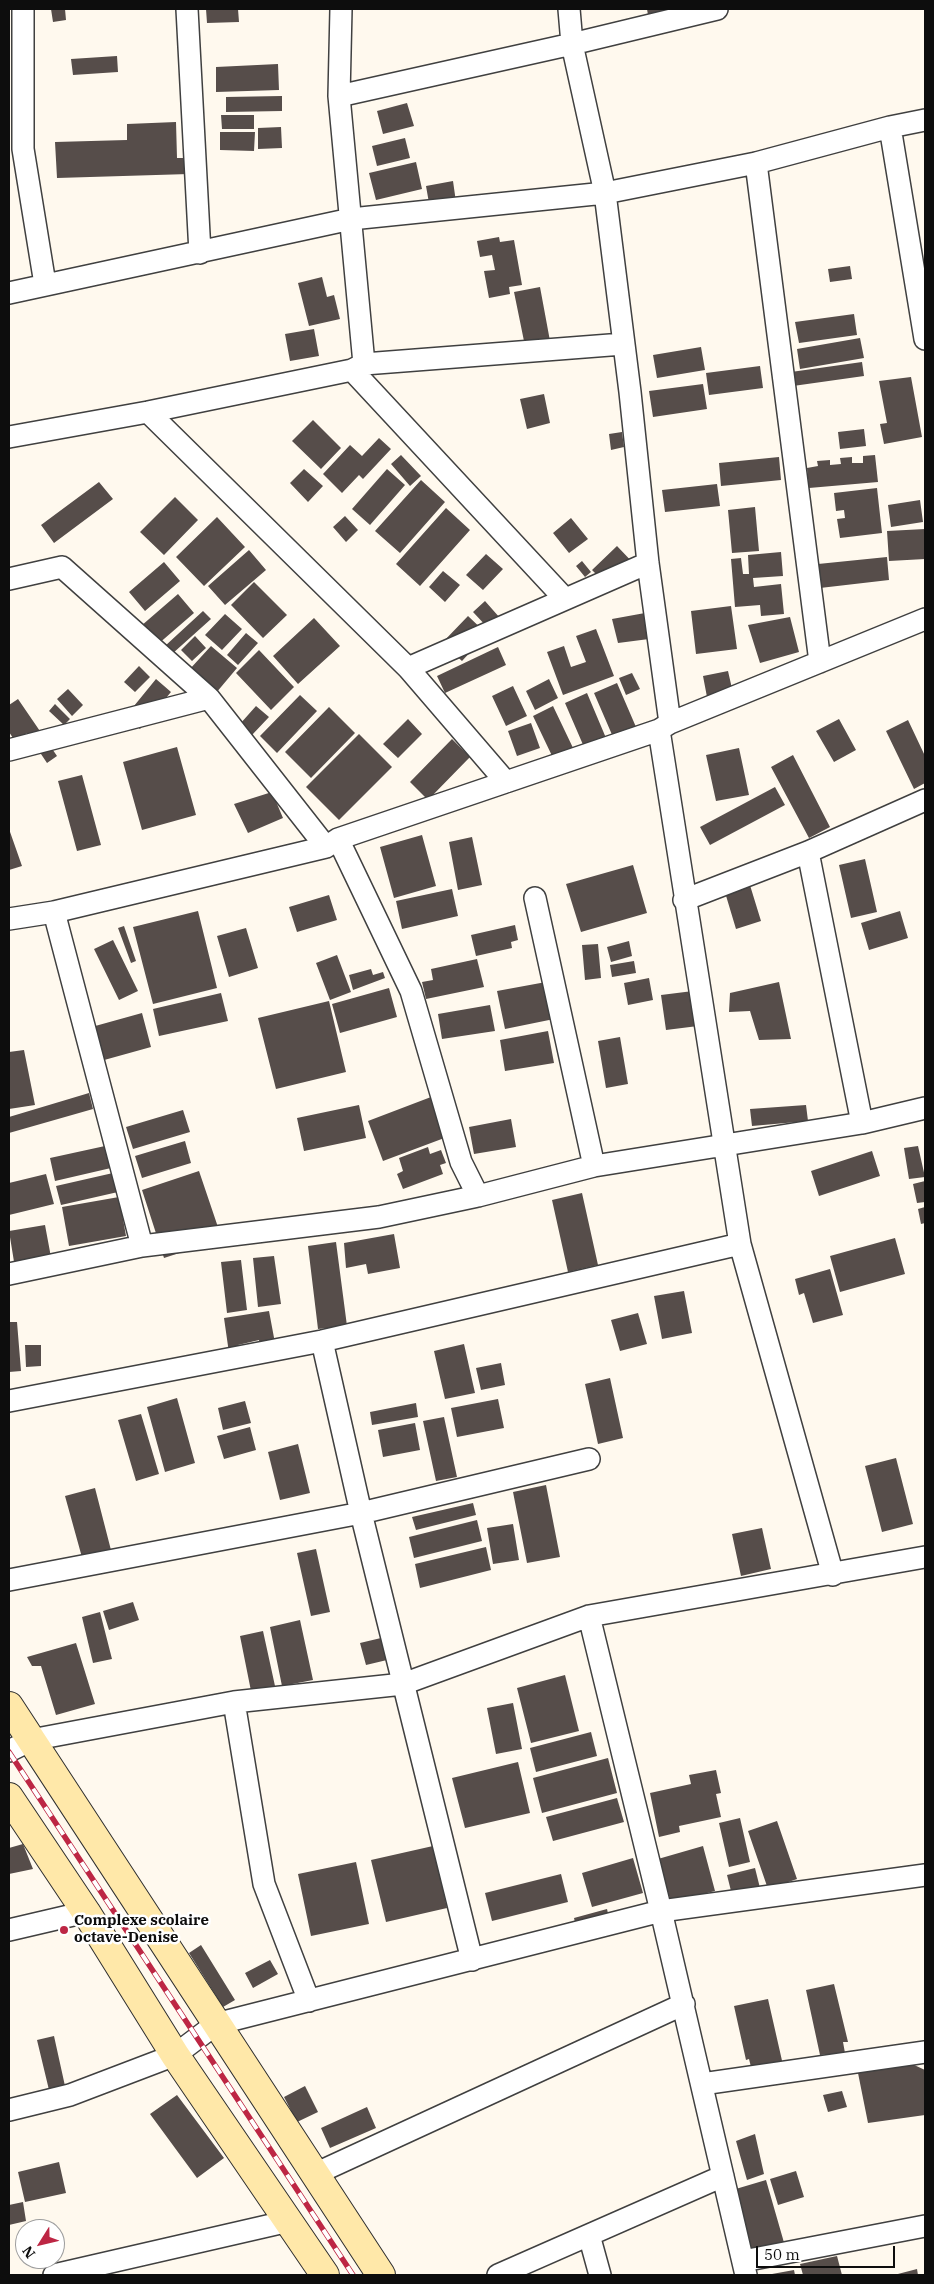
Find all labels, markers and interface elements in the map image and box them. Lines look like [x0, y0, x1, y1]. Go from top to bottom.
place label: Complexe scolaire octave-Denise [74, 1912, 209, 1947]
marker: Complexe scolaire octave-Denise [58, 1924, 70, 1936]
north arrow [15, 2219, 65, 2269]
scale bar [759, 2236, 898, 2268]
text: N [18, 2242, 39, 2262]
text: 50 m [764, 2245, 800, 2264]

